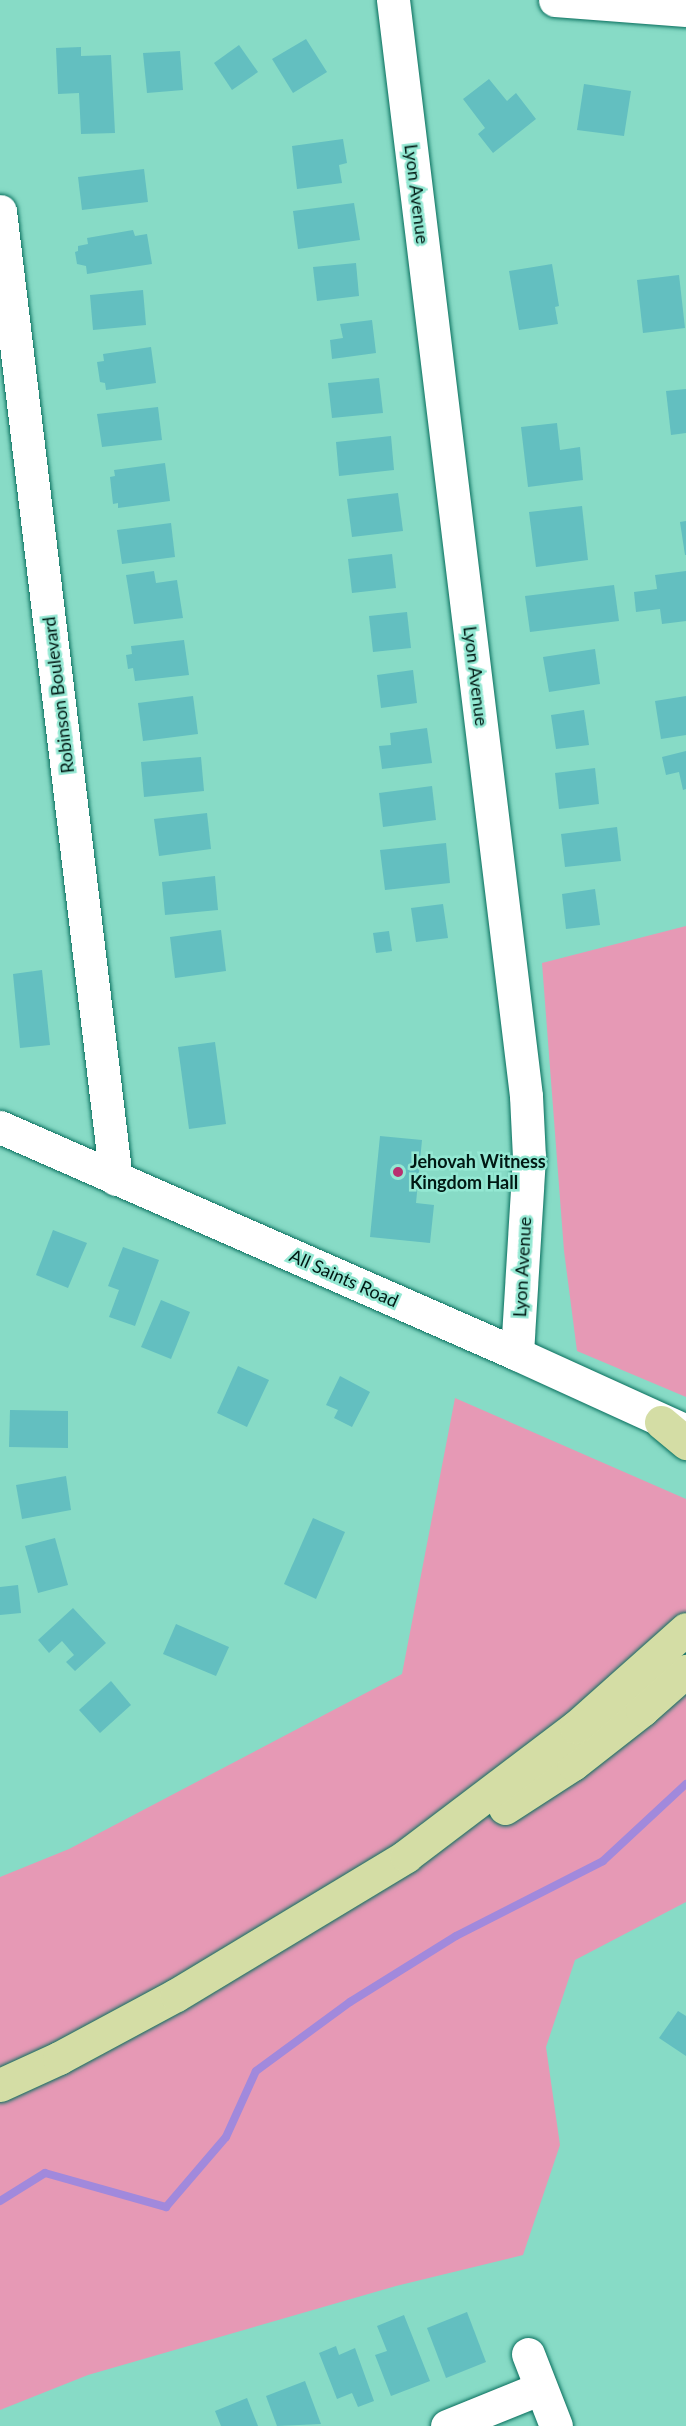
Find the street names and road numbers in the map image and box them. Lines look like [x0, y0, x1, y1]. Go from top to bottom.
street label: Lyon Avenue [400, 143, 434, 245]
street label: Robinson Boulevard [38, 615, 78, 775]
street label: Lyon Avenue [459, 625, 493, 727]
street label: Lyon Avenue [509, 1216, 535, 1318]
street label: All Saints Road [286, 1244, 402, 1312]

